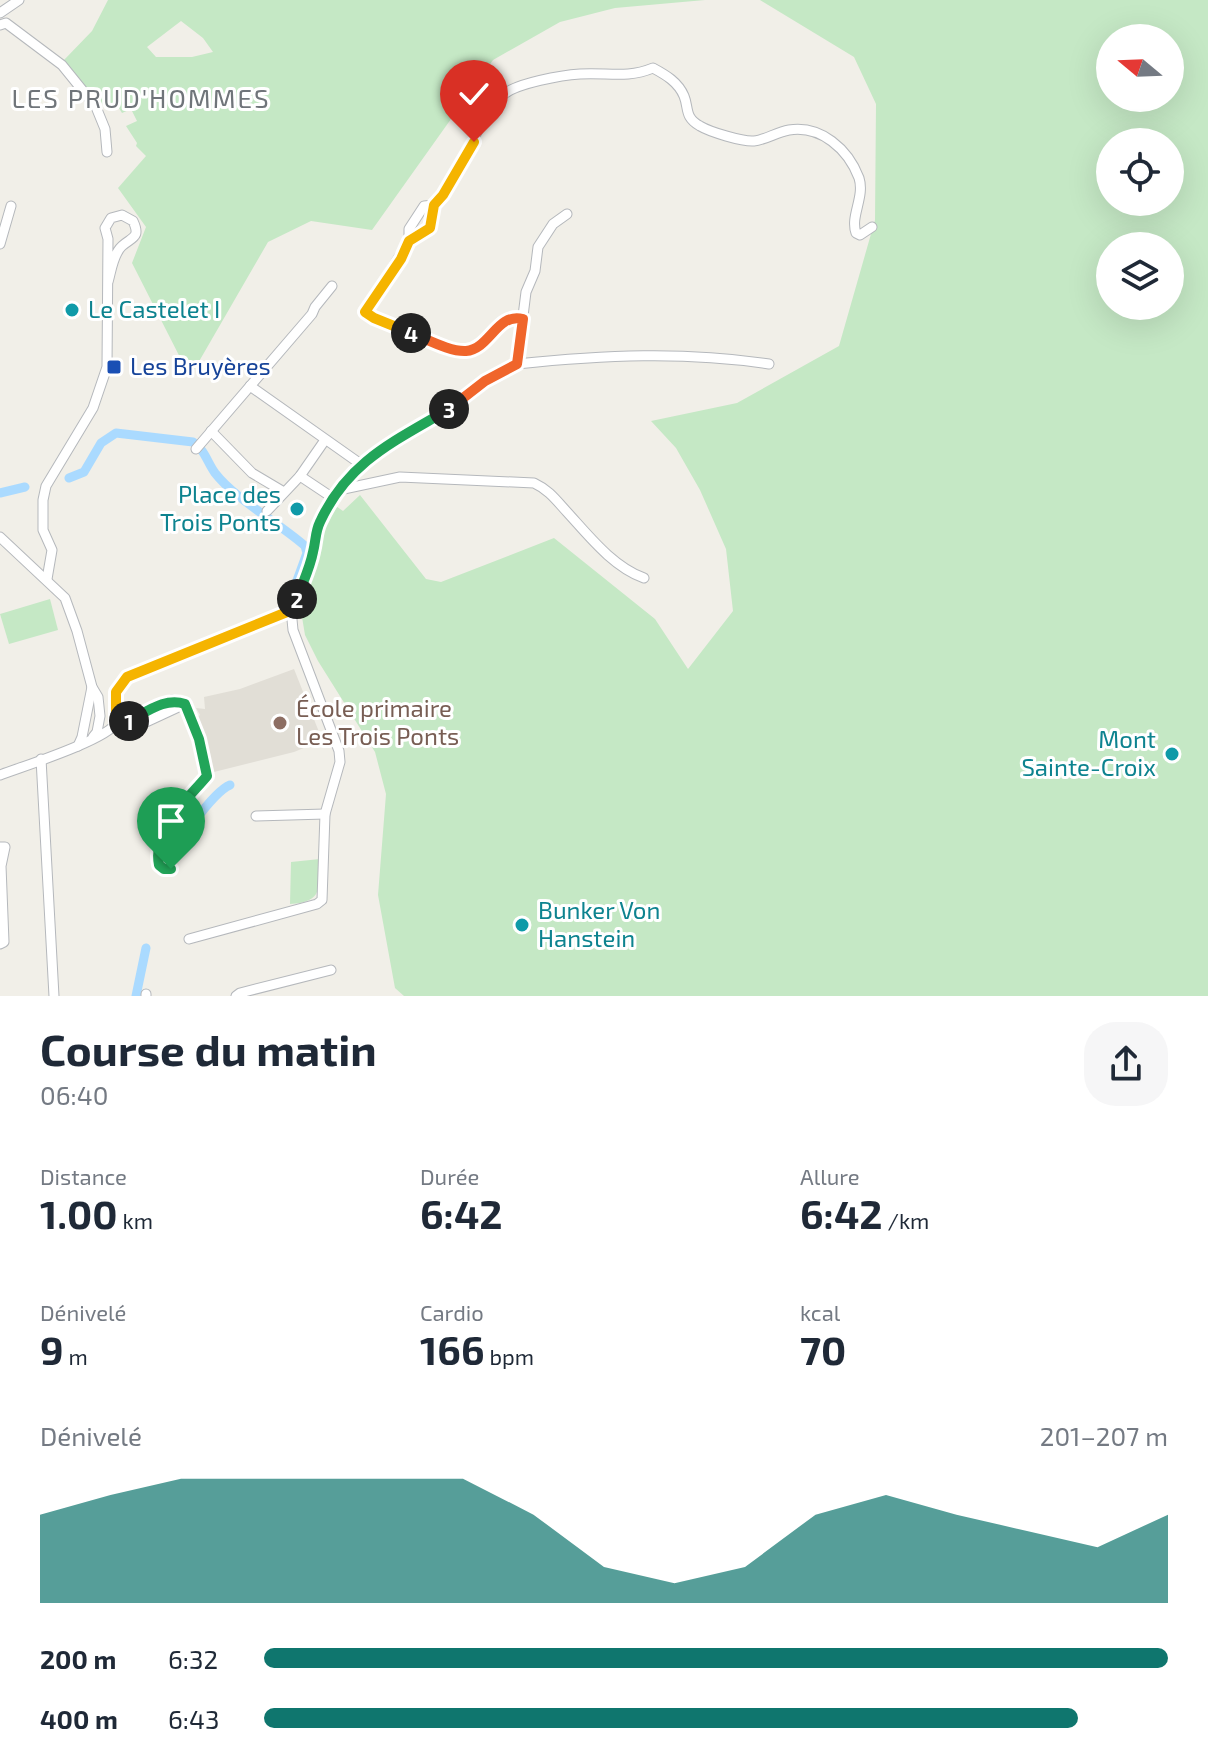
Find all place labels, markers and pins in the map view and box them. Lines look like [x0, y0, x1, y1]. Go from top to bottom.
pin [440, 60, 508, 142]
place label: Le Castelet I [88, 294, 220, 323]
marker: Le Castelet I [63, 301, 81, 319]
pin: 4 [391, 313, 431, 353]
place label: Les Bruyères [130, 351, 271, 380]
marker: Les Bruyères [105, 358, 123, 376]
pin: 3 [429, 389, 469, 429]
place label: Place des Trois Ponts [160, 479, 281, 536]
marker: Place des Trois Ponts [288, 500, 306, 518]
pin: 2 [277, 579, 317, 619]
place label: École primaire Les Trois Ponts [296, 693, 459, 750]
pin: 1 [109, 701, 149, 741]
marker: École primaire Les Trois Ponts [271, 714, 289, 732]
place label: Mont Sainte-Croix [1021, 724, 1156, 781]
marker: Mont Sainte-Croix [1163, 745, 1181, 763]
pin [137, 787, 205, 869]
place label: Bunker Von Hanstein [538, 895, 660, 952]
marker: Bunker Von Hanstein [513, 916, 531, 934]

